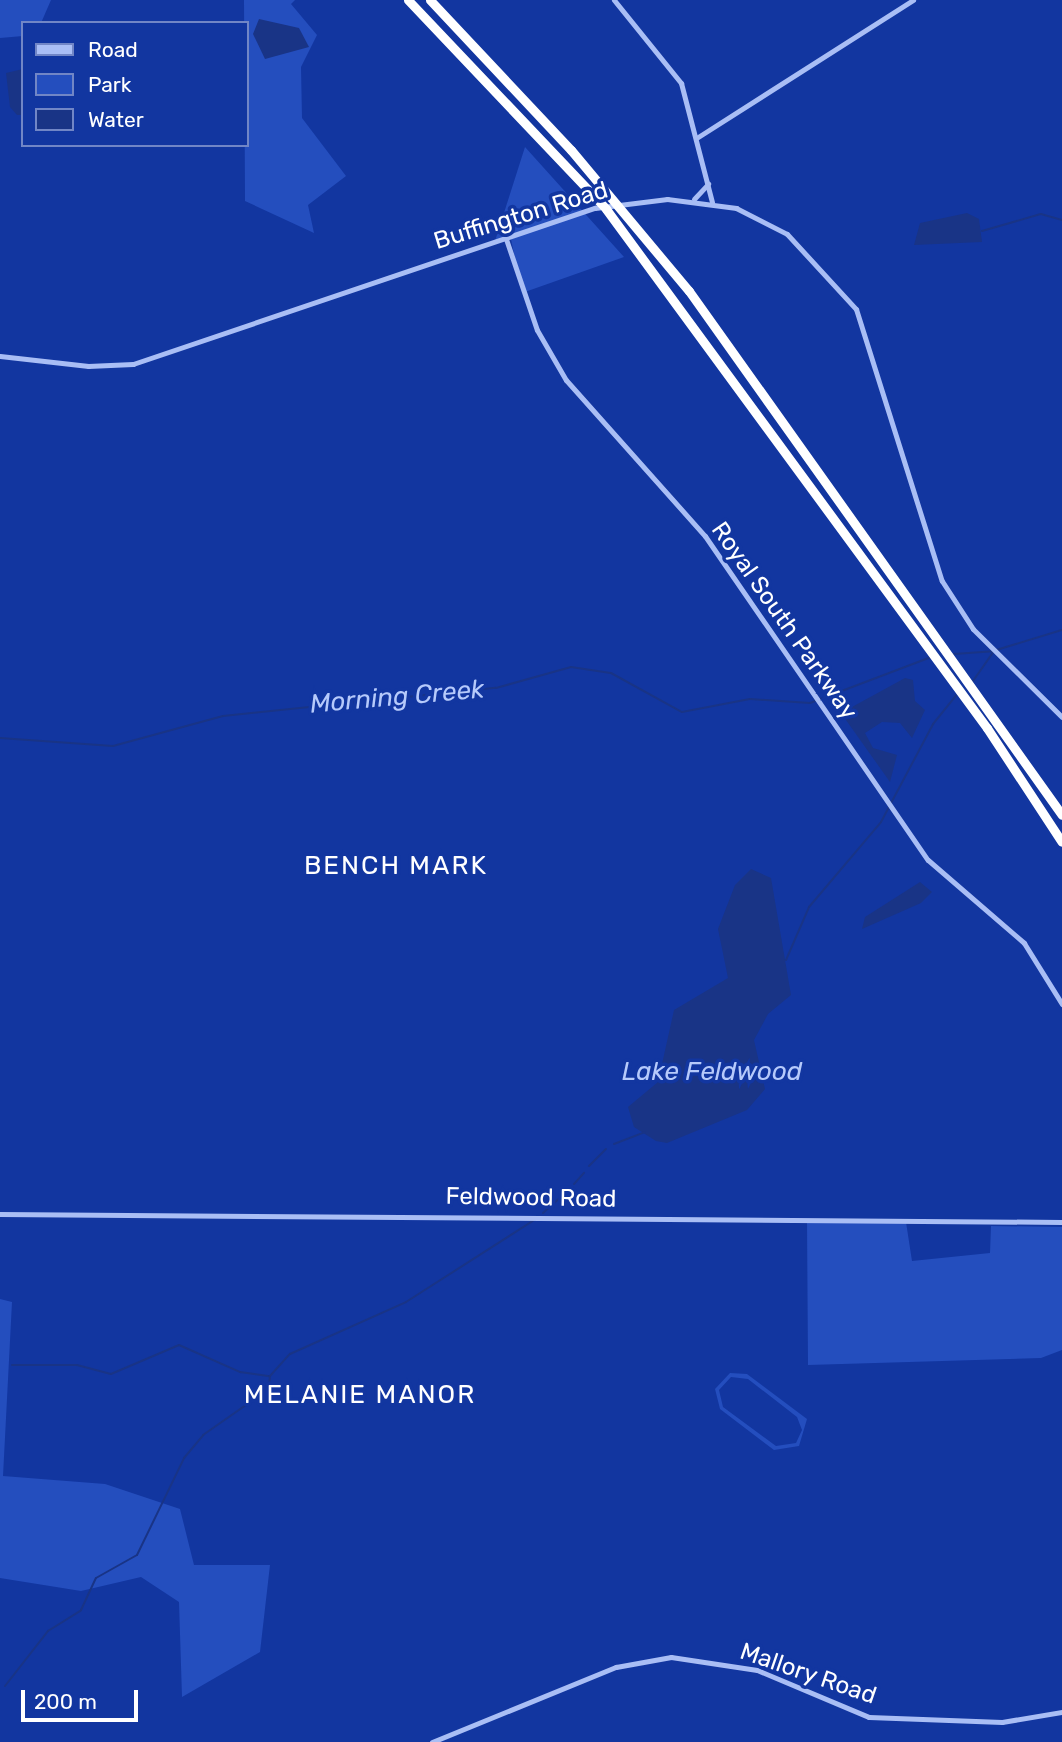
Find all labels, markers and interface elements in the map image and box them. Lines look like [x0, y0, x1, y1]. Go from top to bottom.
legend [21, 21, 248, 147]
text: Road [88, 37, 138, 62]
text: Park [88, 72, 132, 97]
text: Water [88, 107, 144, 132]
street label: Buffington Road [431, 176, 611, 256]
street label: Royal South Parkway [705, 517, 863, 725]
water label: Morning Creek [309, 674, 485, 720]
district label: BENCH MARK [305, 850, 487, 882]
water label: Lake Feldwood [622, 1056, 802, 1088]
street label: Feldwood Road [445, 1182, 617, 1214]
district label: MELANIE MANOR [245, 1379, 475, 1411]
street label: Mallory Road [736, 1637, 880, 1711]
scale bar [24, 1676, 142, 1720]
text: 200 m [34, 1689, 97, 1714]

